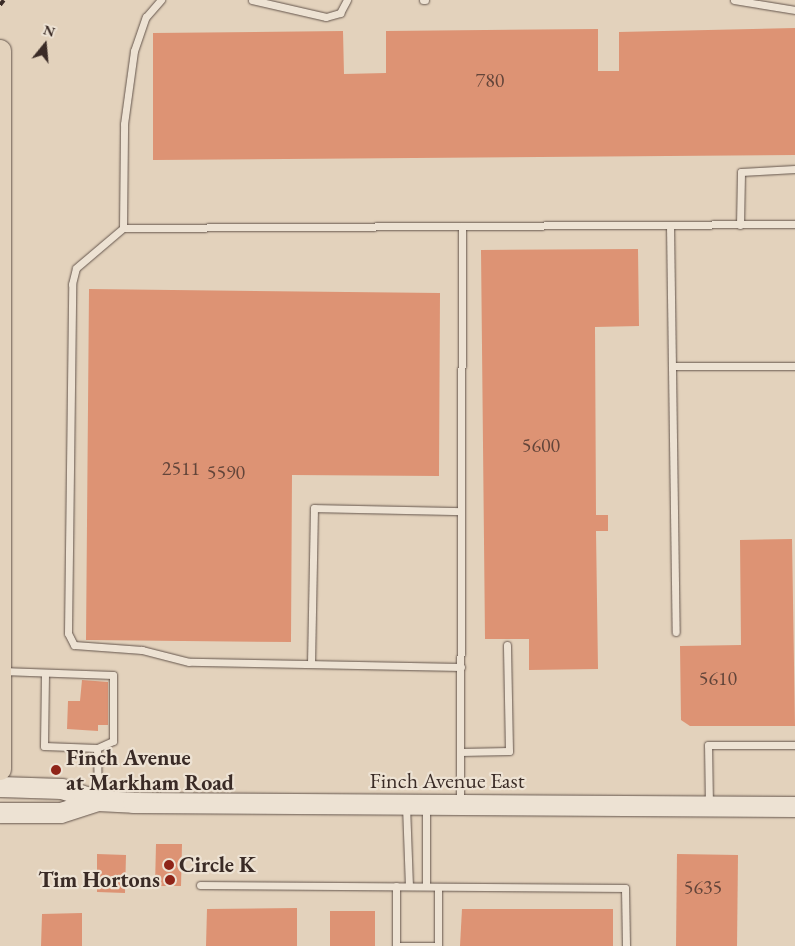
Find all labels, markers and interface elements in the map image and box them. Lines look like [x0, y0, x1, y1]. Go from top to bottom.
north arrow [20, 20, 70, 70]
text: N [41, 20, 57, 41]
house number: 780 [476, 68, 504, 92]
house number: 5600 [522, 433, 560, 457]
house number: 2511 [162, 456, 200, 480]
house number: 5590 [207, 460, 245, 484]
house number: 5610 [699, 666, 737, 690]
place label: Finch Avenue at Markham Road [66, 744, 234, 796]
marker: Finch Avenue at Markham Road [50, 764, 62, 776]
street label: Finch Avenue East [369, 768, 525, 794]
place label: Circle K [179, 852, 256, 878]
marker: Circle K [163, 859, 175, 871]
place label: Tim Hortons [38, 867, 160, 893]
marker: Tim Hortons [164, 874, 176, 886]
house number: 5635 [684, 875, 722, 899]

